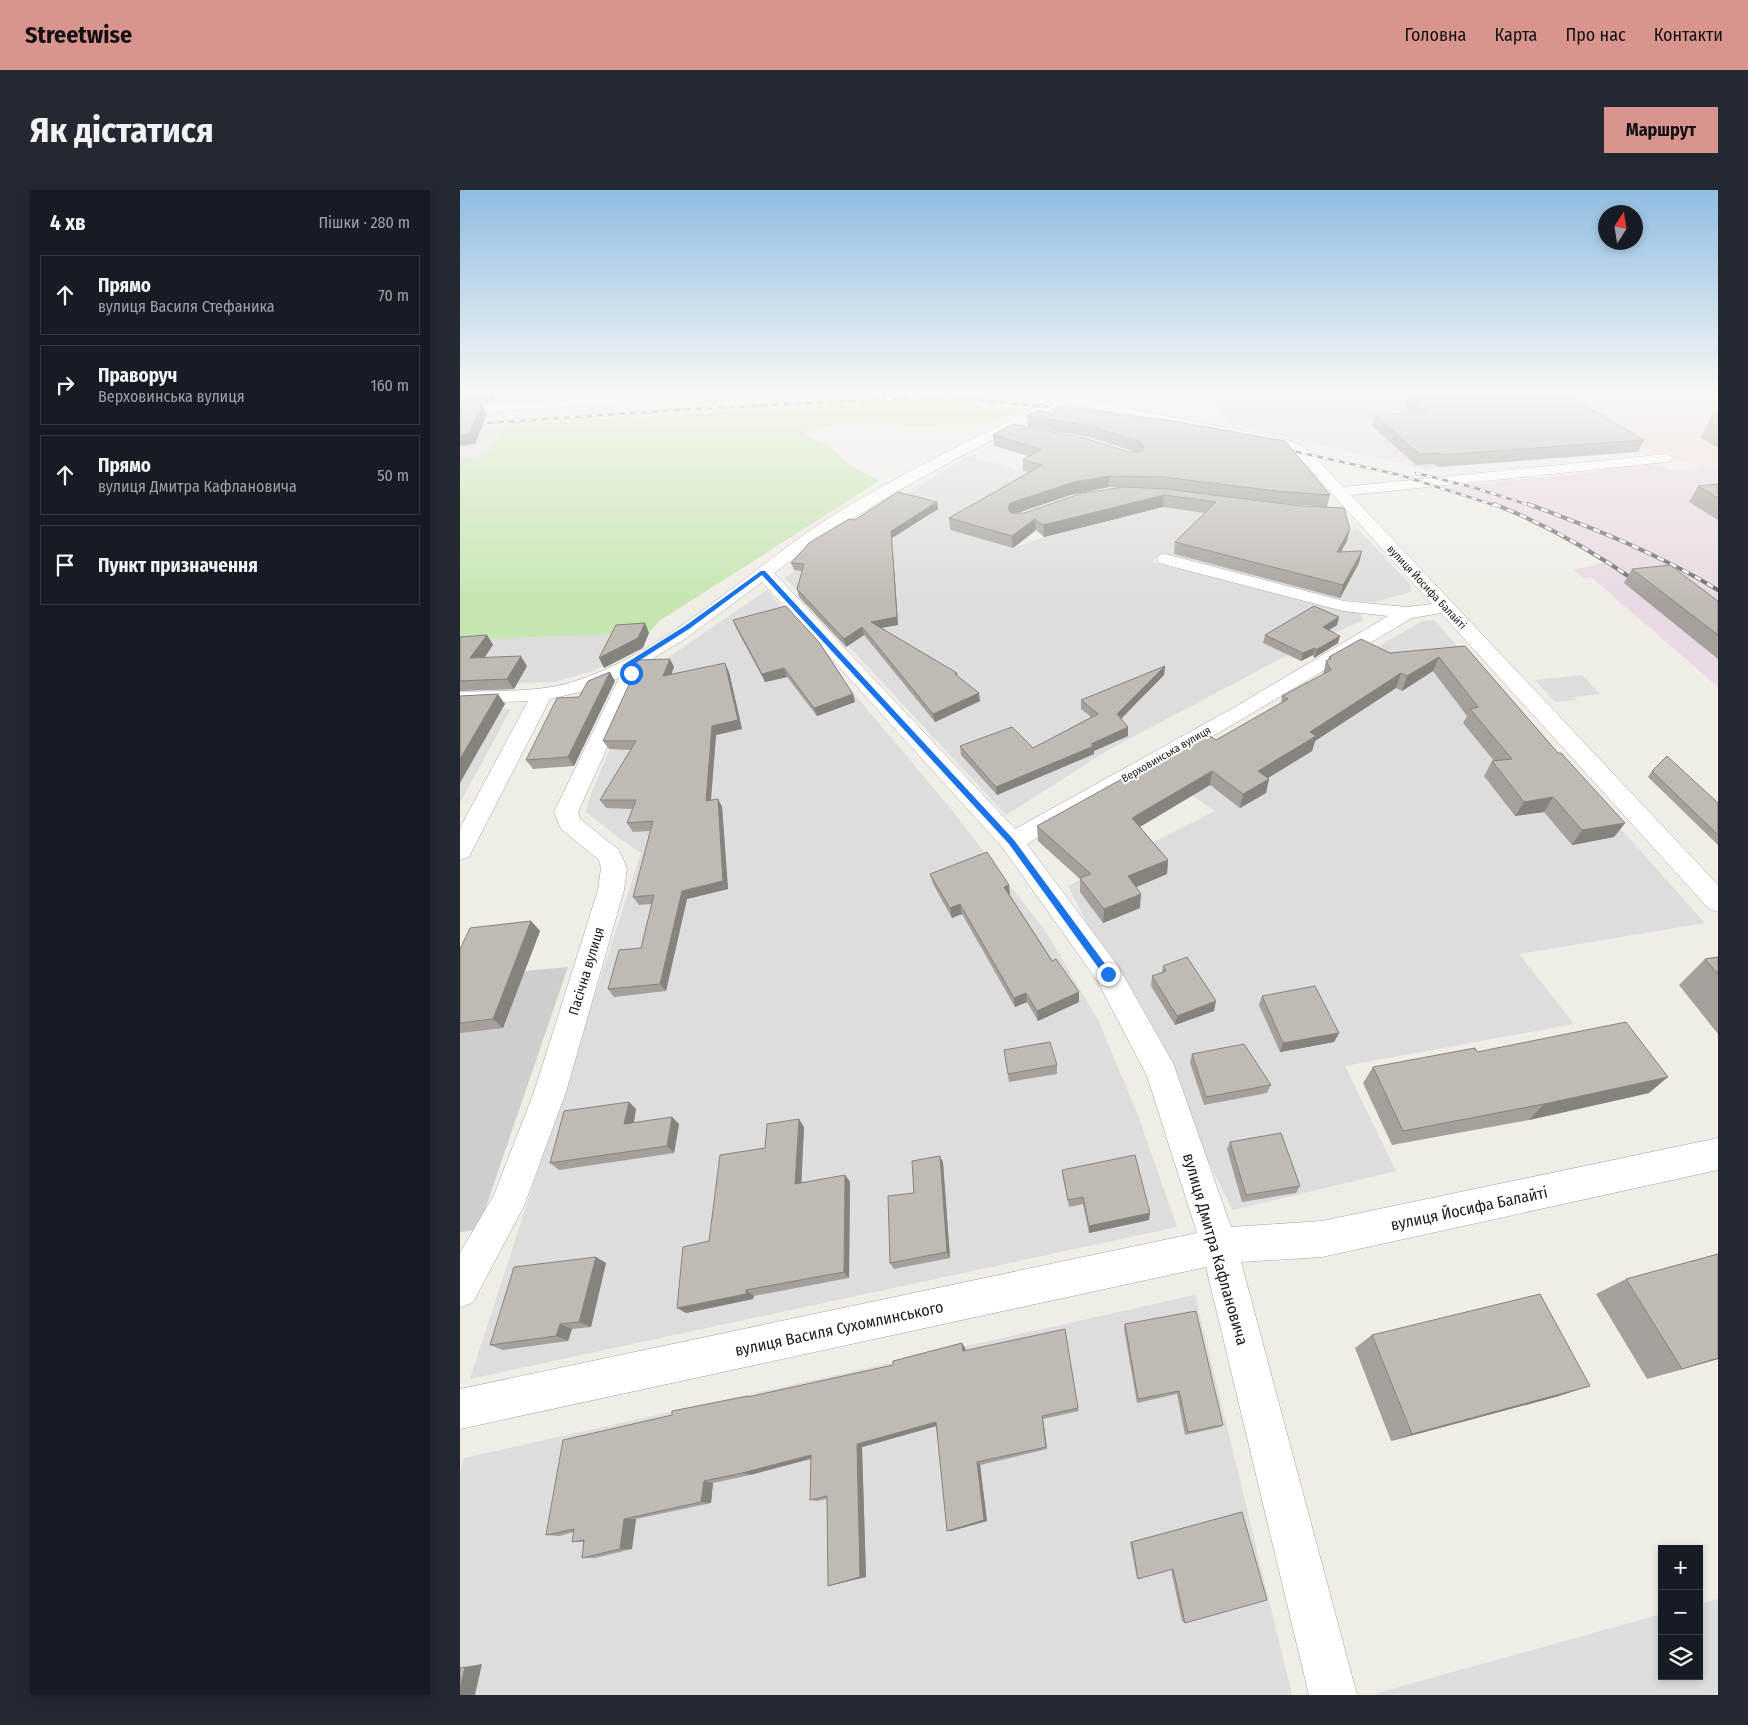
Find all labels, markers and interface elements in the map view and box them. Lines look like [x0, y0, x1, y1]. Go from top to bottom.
text: Streetwise [25, 21, 132, 49]
text: Головна [1404, 24, 1466, 46]
text: Карта [1494, 24, 1537, 46]
text: Про нас [1565, 24, 1626, 46]
text: Контакти [1654, 24, 1723, 46]
button: Маршрут [1604, 107, 1718, 153]
text: Як дістатися [30, 109, 214, 151]
north arrow [1598, 205, 1643, 250]
text: 4 хв [50, 210, 86, 236]
text: Пішки · 280 m [318, 213, 410, 232]
text: Прямо [98, 274, 151, 297]
icon: ahead [51, 281, 79, 309]
text: 70 m [378, 286, 409, 305]
text: вулиця Василя Стефаника [98, 297, 275, 316]
text: Праворуч [98, 364, 177, 387]
icon: right [51, 371, 79, 399]
text: 160 m [370, 376, 409, 395]
text: Верховинська вулиця [98, 387, 245, 406]
text: Прямо [98, 454, 151, 477]
icon: ahead [51, 461, 79, 489]
text: 50 m [377, 466, 409, 485]
text: вулиця Дмитра Кафлановича [98, 477, 297, 496]
street label: вулиця Йосифа Балайті [1384, 543, 1469, 632]
icon: arrive [51, 551, 79, 579]
text: Пункт призначення [98, 554, 258, 577]
route start [620, 662, 643, 685]
street label: Верховинська вулиця [1119, 724, 1213, 785]
street label: Пасічна вулиця [565, 925, 608, 1017]
route end [1097, 963, 1120, 986]
street label: вулиця Дмитра Кафлановича [1179, 1151, 1252, 1347]
street label: вулиця Йосифа Балайті [1389, 1183, 1549, 1234]
street label: вулиця Василя Сухомлинського [733, 1297, 945, 1360]
map controls [1658, 1545, 1703, 1680]
button: + [1658, 1545, 1703, 1590]
button: − [1658, 1590, 1703, 1635]
button: layers [1658, 1635, 1703, 1680]

